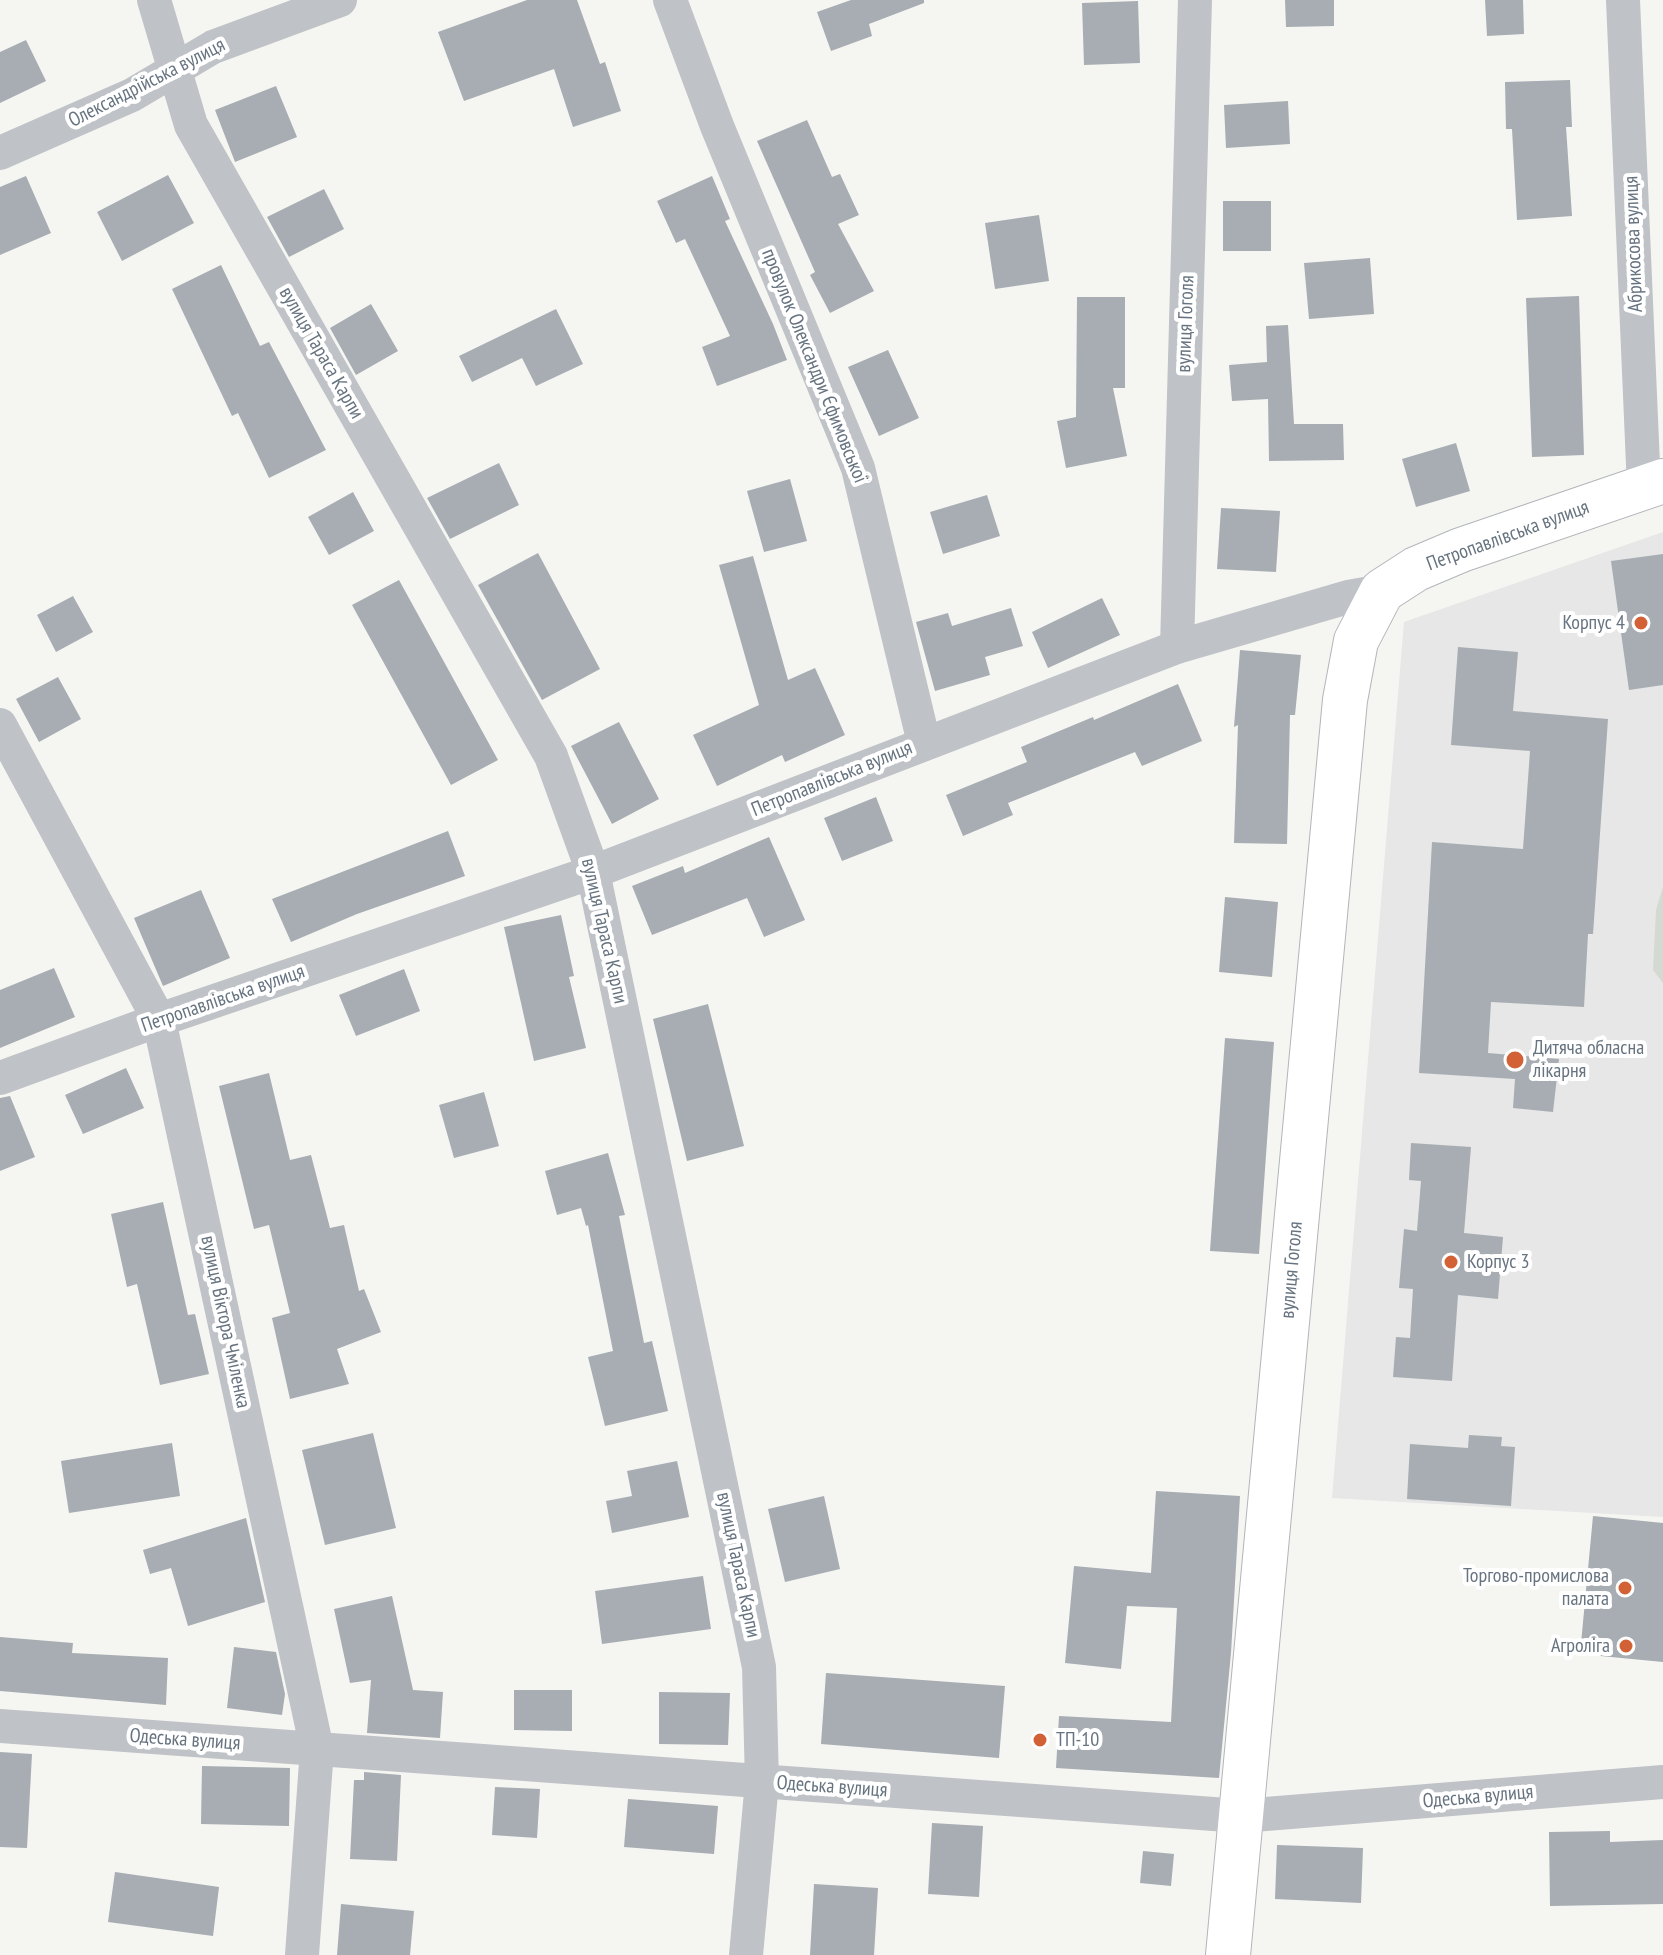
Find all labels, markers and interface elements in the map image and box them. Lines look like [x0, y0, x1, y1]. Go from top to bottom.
street label: Олександрійська вулиця [65, 33, 229, 133]
street label: Абрикосова вулиця [1620, 175, 1648, 313]
street label: провулок Олександри Єфимовської [756, 245, 872, 487]
street label: вулиця Гоголя [1172, 275, 1200, 373]
street label: вулиця Тараса Карпи [274, 283, 368, 423]
street label: Петропавлівська вулиця [1423, 495, 1593, 577]
place label: Корпус 4 [1562, 611, 1625, 635]
marker: Корпус 4 [1632, 614, 1650, 632]
street label: Петропавлівська вулиця [748, 736, 916, 822]
street label: вулиця Тараса Карпи [576, 856, 632, 1006]
street label: Петропавлівська вулиця [138, 960, 308, 1038]
place label: Дитяча обласна лікарня [1533, 1036, 1644, 1083]
marker: Дитяча обласна лікарня [1504, 1049, 1526, 1071]
street label: вулиця Гоголя [1276, 1221, 1308, 1319]
street label: вулиця Віктора Чміленка [195, 1234, 255, 1410]
place label: Корпус 3 [1467, 1250, 1530, 1274]
marker: Корпус 3 [1442, 1253, 1460, 1271]
street label: вулиця Тараса Карпи [711, 1490, 765, 1640]
place label: Торгово-промислова палата [1463, 1564, 1609, 1611]
marker: Торгово-промислова палата [1616, 1579, 1634, 1597]
place label: Агроліга [1551, 1634, 1610, 1658]
marker: Агроліга [1617, 1637, 1635, 1655]
street label: Одеська вулиця [129, 1724, 241, 1756]
place label: ТП-10 [1056, 1728, 1099, 1752]
marker: ТП-10 [1031, 1731, 1049, 1749]
street label: Одеська вулиця [776, 1771, 888, 1803]
street label: Одеська вулиця [1422, 1780, 1534, 1814]

